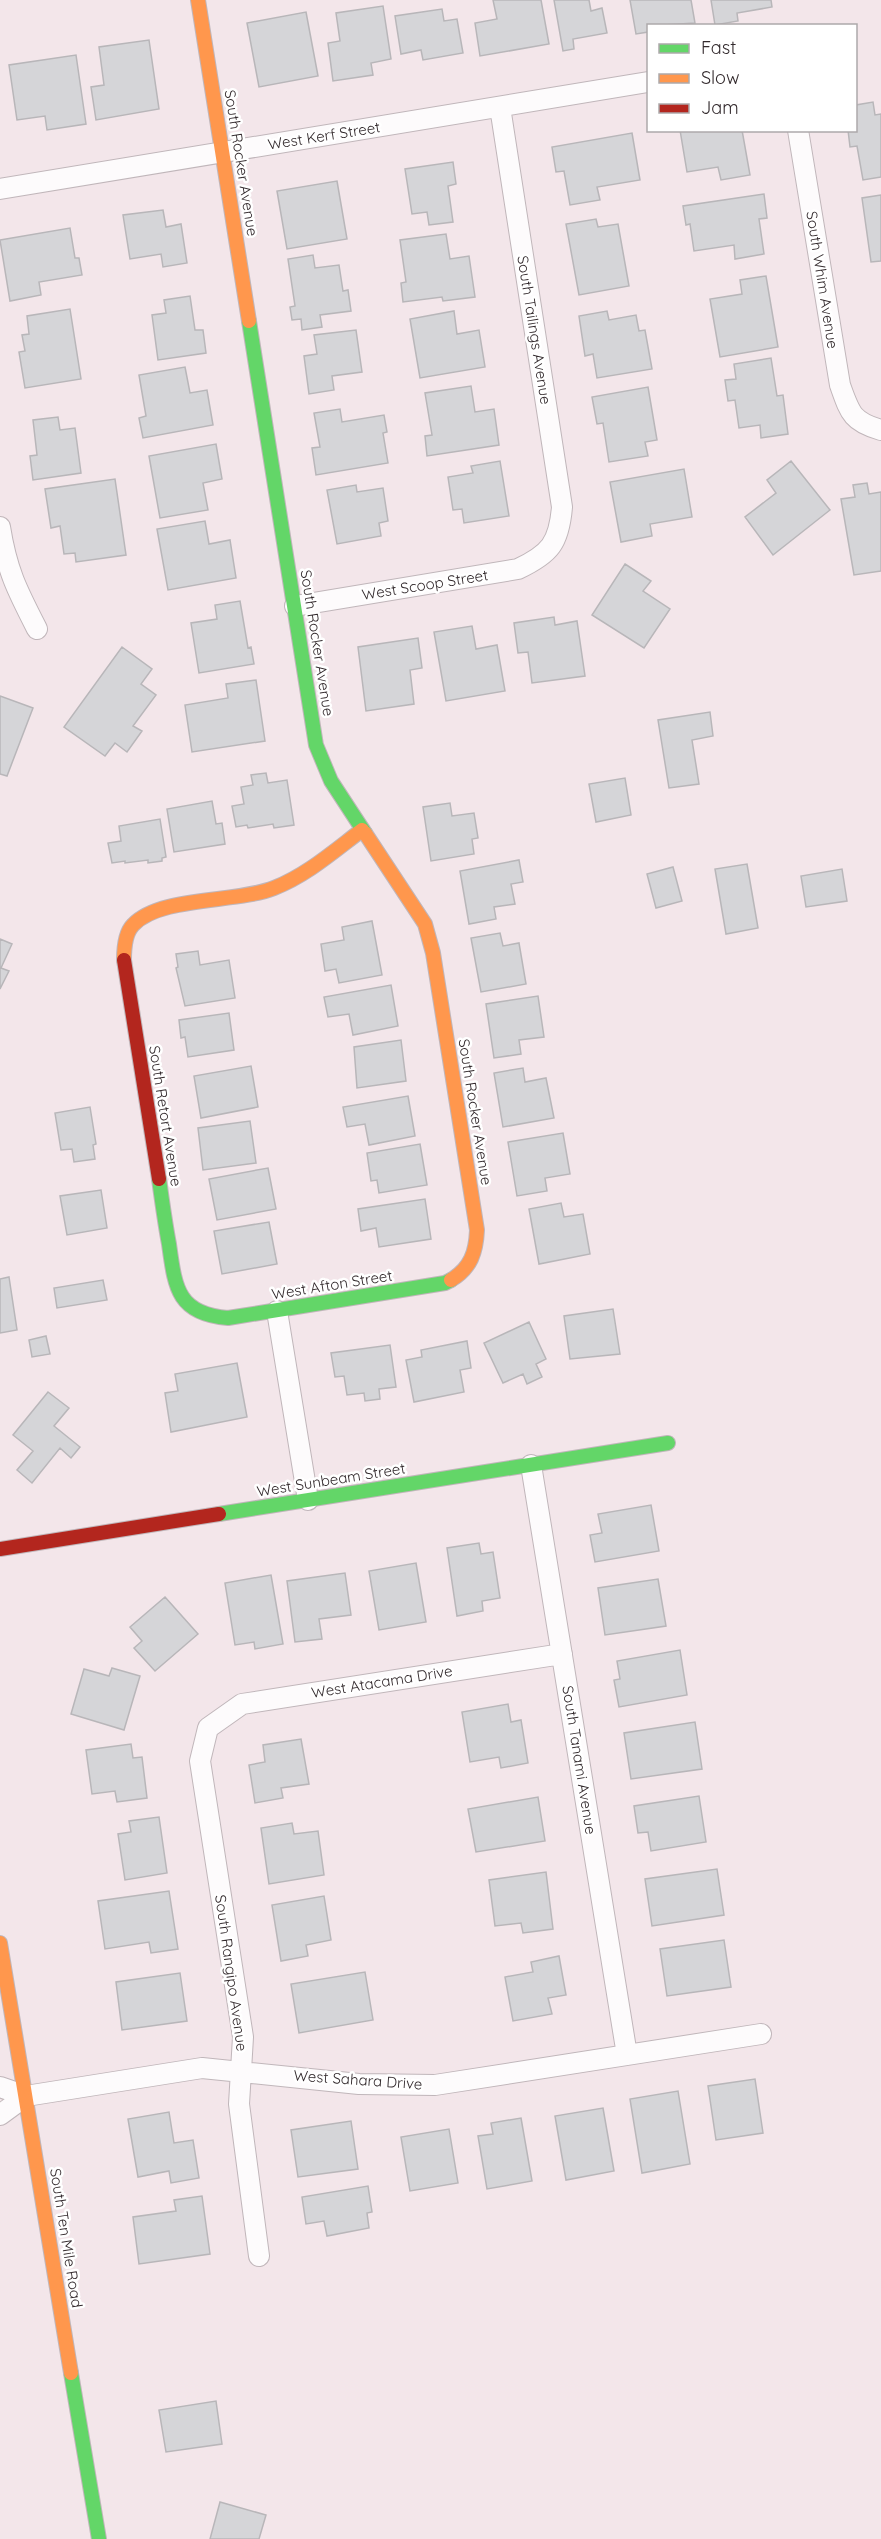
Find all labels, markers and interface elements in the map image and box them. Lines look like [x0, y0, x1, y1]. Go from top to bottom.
legend [647, 24, 857, 132]
text: Fast [701, 36, 736, 59]
text: Slow [701, 66, 739, 89]
street label: South Rocker Avenue [221, 88, 262, 237]
text: Jam [701, 96, 739, 119]
street label: West Kerf Street [266, 117, 381, 154]
street label: South Whim Avenue [802, 210, 843, 350]
street label: South Tailings Avenue [513, 254, 556, 406]
street label: West Scoop Street [360, 565, 489, 604]
street label: South Rocker Avenue [297, 568, 338, 717]
street label: South Rocker Avenue [455, 1037, 496, 1186]
street label: South Retort Avenue [145, 1044, 186, 1188]
street label: West Afton Street [270, 1266, 394, 1303]
street label: West Sunbeam Street [255, 1458, 407, 1501]
street label: West Atacama Drive [310, 1661, 454, 1702]
street label: South Tanami Avenue [558, 1684, 601, 1836]
street label: South Rangipo Avenue [211, 1894, 252, 2052]
street label: West Sahara Drive [293, 2066, 423, 2093]
street label: South Ten Mile Road [46, 2167, 87, 2309]

